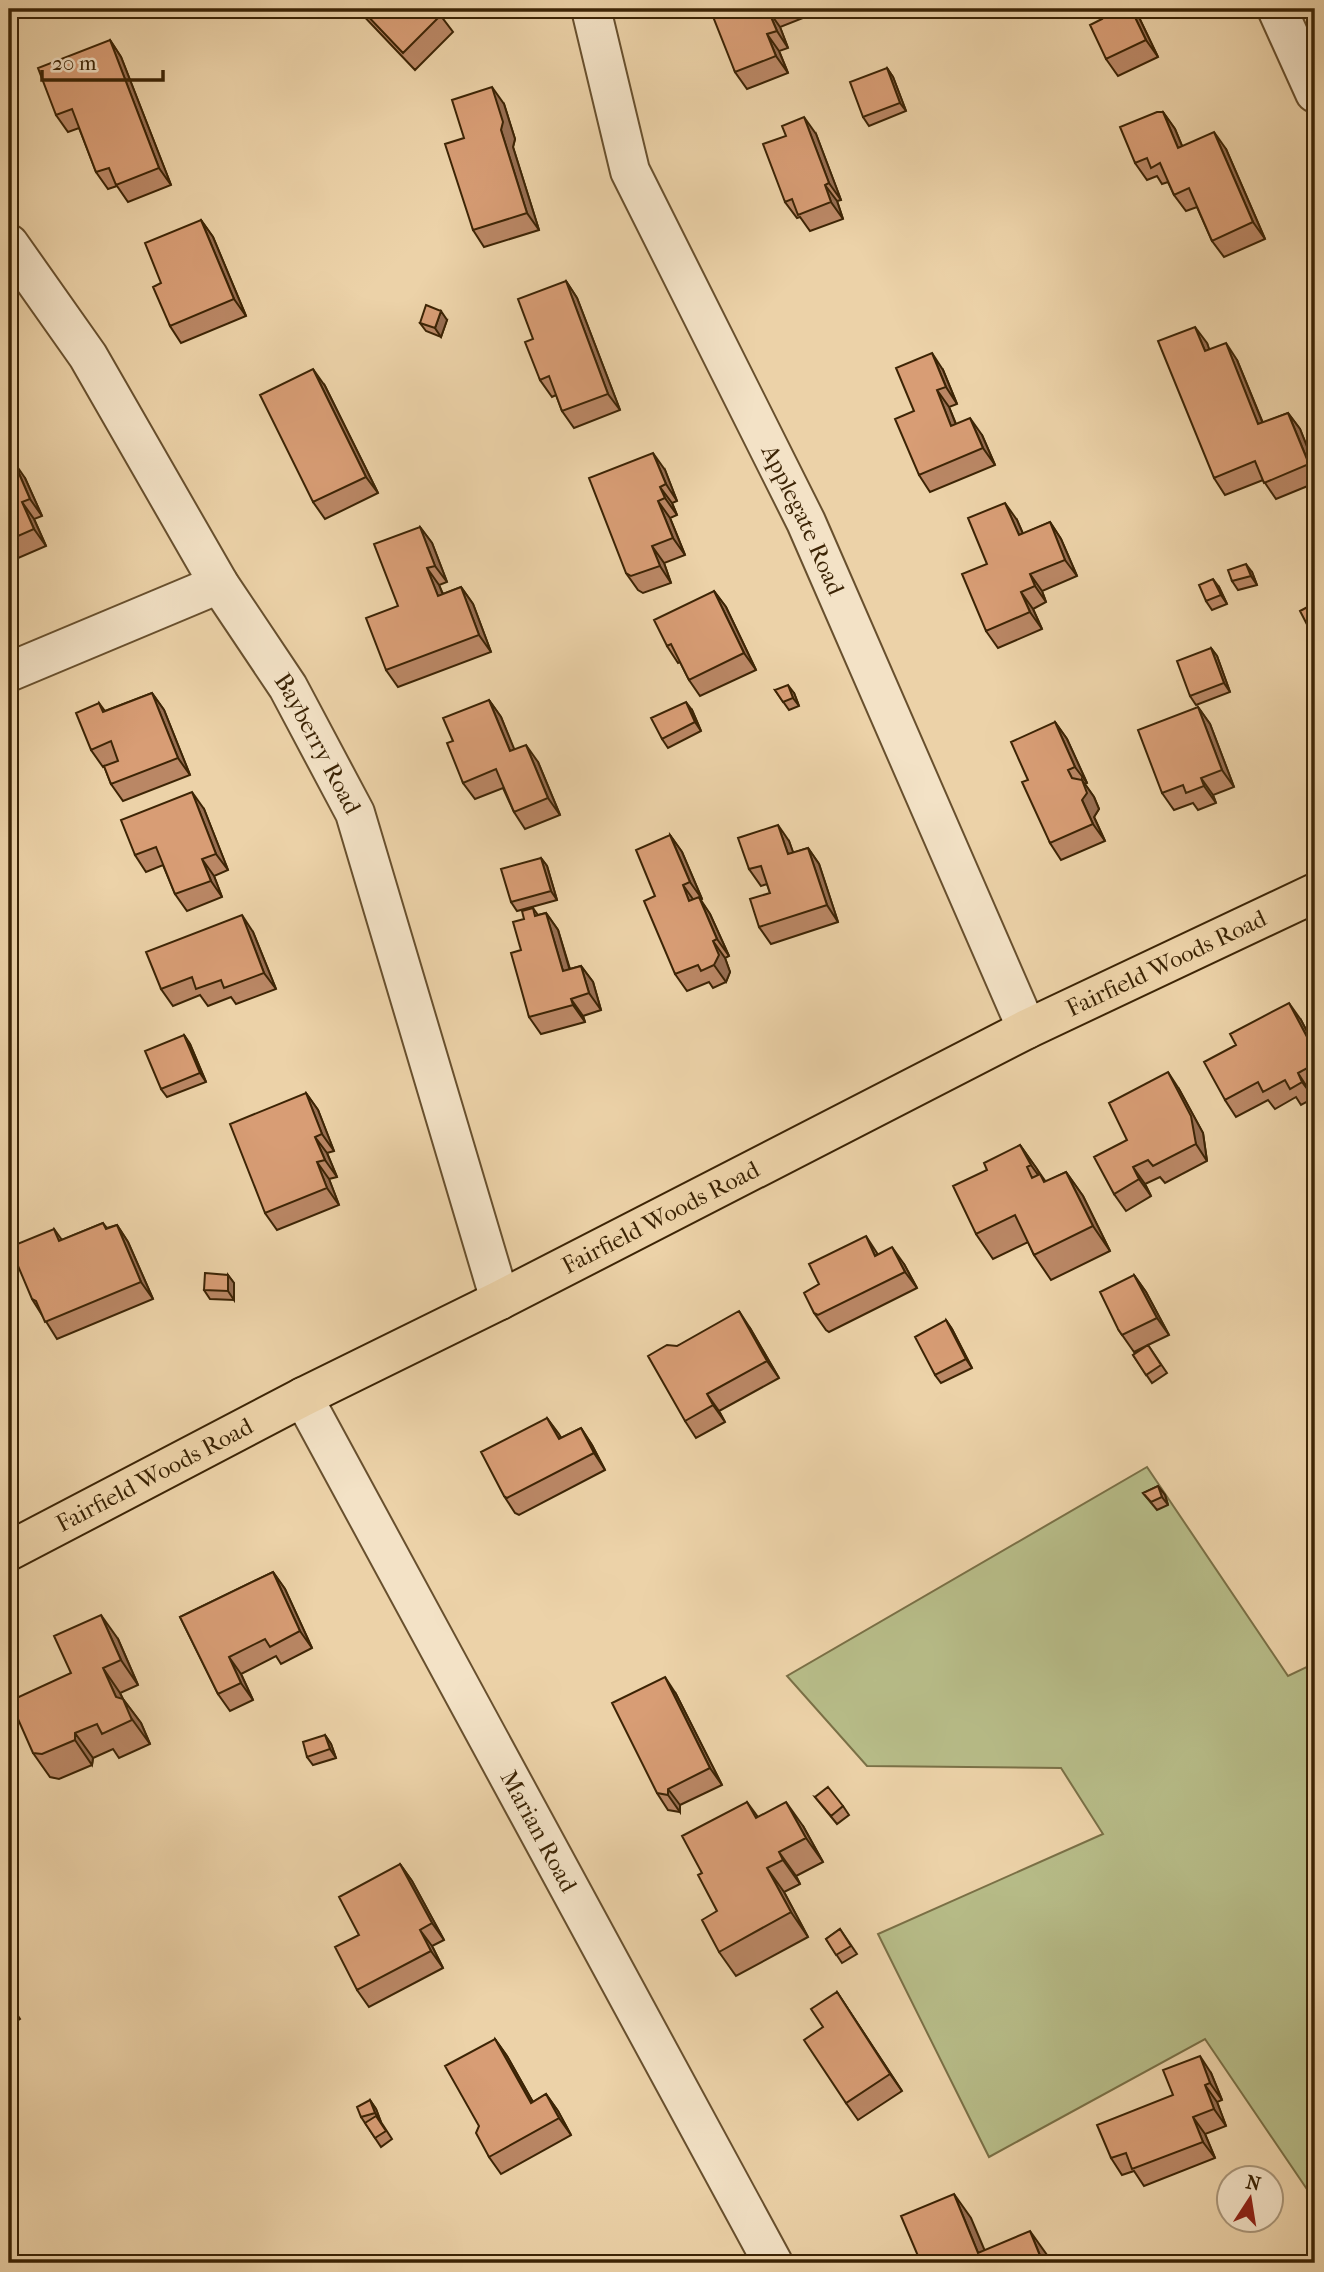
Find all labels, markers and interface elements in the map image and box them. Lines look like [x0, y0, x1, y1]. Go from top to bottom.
scale bar [42, 38, 163, 82]
text: 20 m [52, 51, 97, 75]
street label: Applegate Road [755, 439, 850, 600]
street label: Bayberry Road [269, 668, 367, 820]
street label: Fairfield Woods Road [1062, 904, 1272, 1022]
street label: Fairfield Woods Road [557, 1155, 765, 1280]
street label: Fairfield Woods Road [51, 1412, 258, 1538]
street label: Marian Road [494, 1766, 583, 1898]
north arrow [1216, 2164, 1286, 2234]
text: N [1244, 2171, 1263, 2196]

